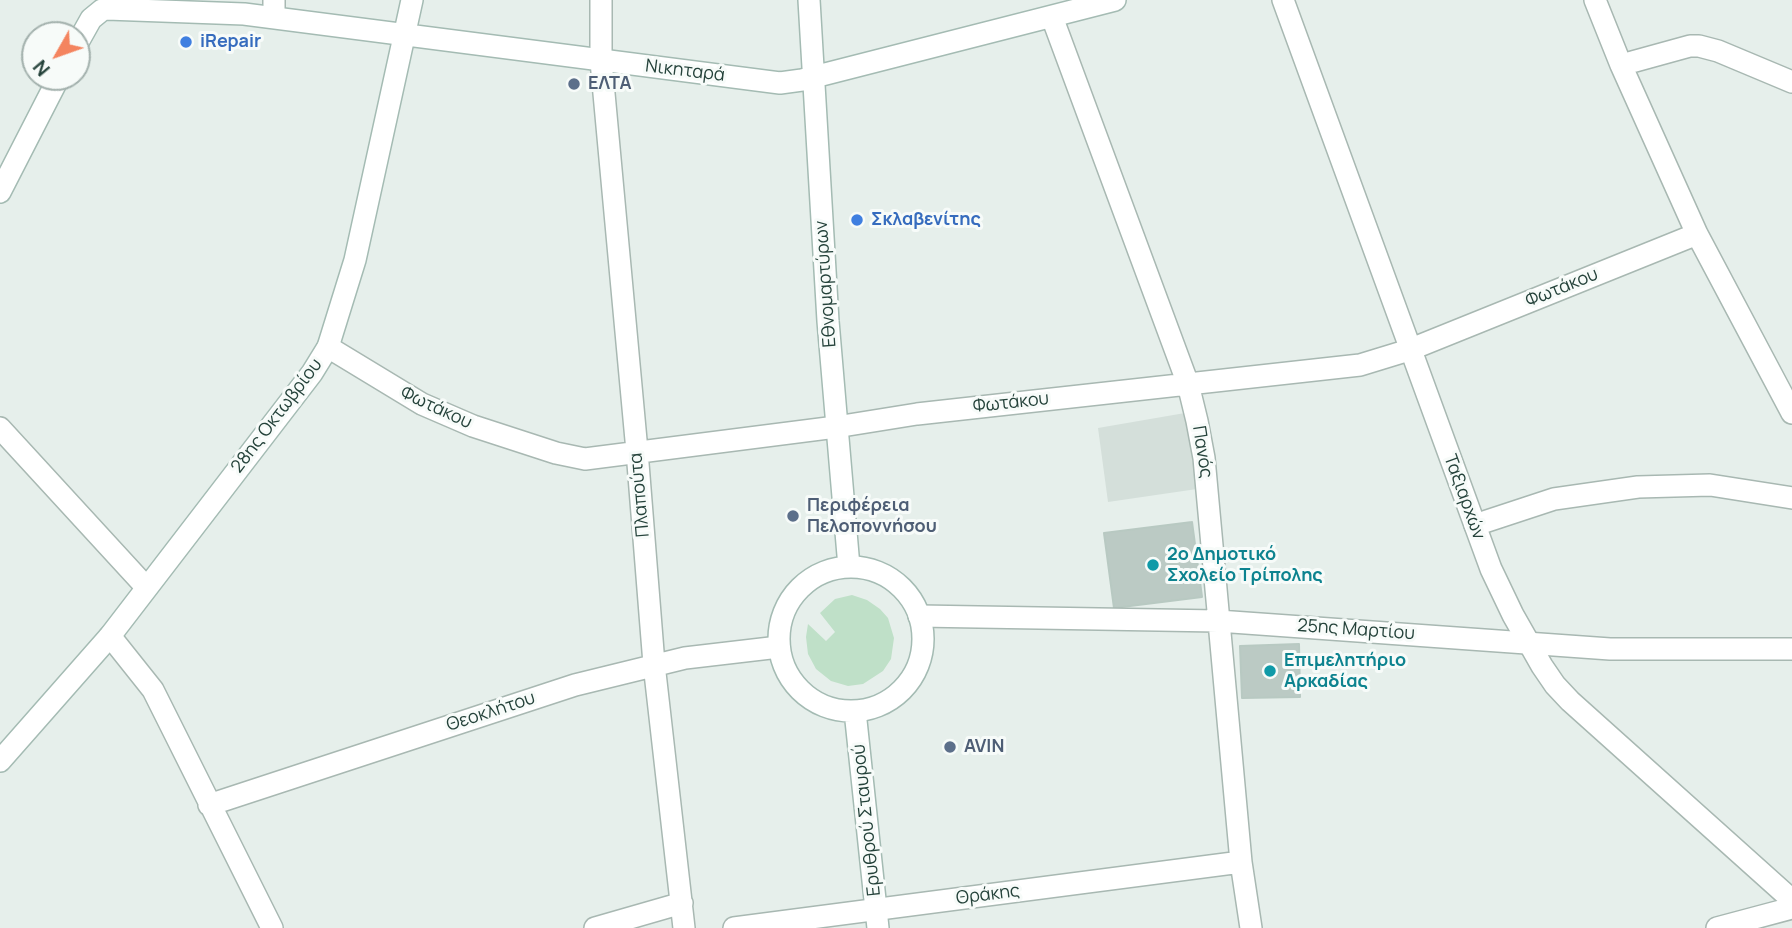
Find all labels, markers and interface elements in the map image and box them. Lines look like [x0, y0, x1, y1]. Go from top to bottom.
north arrow [21, 21, 91, 91]
place label: iRepair [200, 31, 261, 53]
marker: iRepair [178, 34, 194, 50]
text: N [27, 55, 56, 82]
street label: Νικηταρά [644, 55, 726, 87]
place label: ΕΛΤΑ [588, 73, 632, 95]
marker: ΕΛΤΑ [566, 76, 582, 92]
place label: Σκλαβενίτης [871, 209, 981, 231]
marker: Σκλαβενίτης [849, 212, 865, 228]
street label: Εθνομαρτύρων [811, 220, 841, 348]
street label: Φωτάκου [1523, 264, 1601, 312]
street label: 28ης Οκτωβρίου [227, 354, 327, 478]
street label: Φωτάκου [397, 382, 475, 434]
street label: Φωτάκου [972, 388, 1050, 418]
street label: Πανός [1187, 424, 1217, 480]
street label: Πλαπούτα [626, 452, 654, 538]
street label: Ταξιαρχών [1439, 452, 1489, 542]
place label: Περιφέρεια Πελοποννήσου [807, 495, 937, 538]
marker: Περιφέρεια Πελοποννήσου [785, 508, 801, 524]
place label: 2ο Δημοτικό Σχολείο Τρίπολης [1167, 544, 1323, 586]
marker: 2ο Δημοτικό Σχολείο Τρίπολης [1145, 557, 1161, 573]
street label: 25ης Μαρτίου [1297, 615, 1415, 645]
place label: Επιμελητήριο Αρκαδίας [1284, 650, 1406, 692]
marker: Επιμελητήριο Αρκαδίας [1262, 663, 1278, 679]
street label: Θεοκλήτου [444, 688, 538, 736]
place label: AVIN [964, 736, 1004, 758]
marker: AVIN [942, 739, 958, 755]
street label: Ερυθρού Σταυρού [848, 743, 886, 897]
street label: Θράκης [955, 880, 1021, 910]

